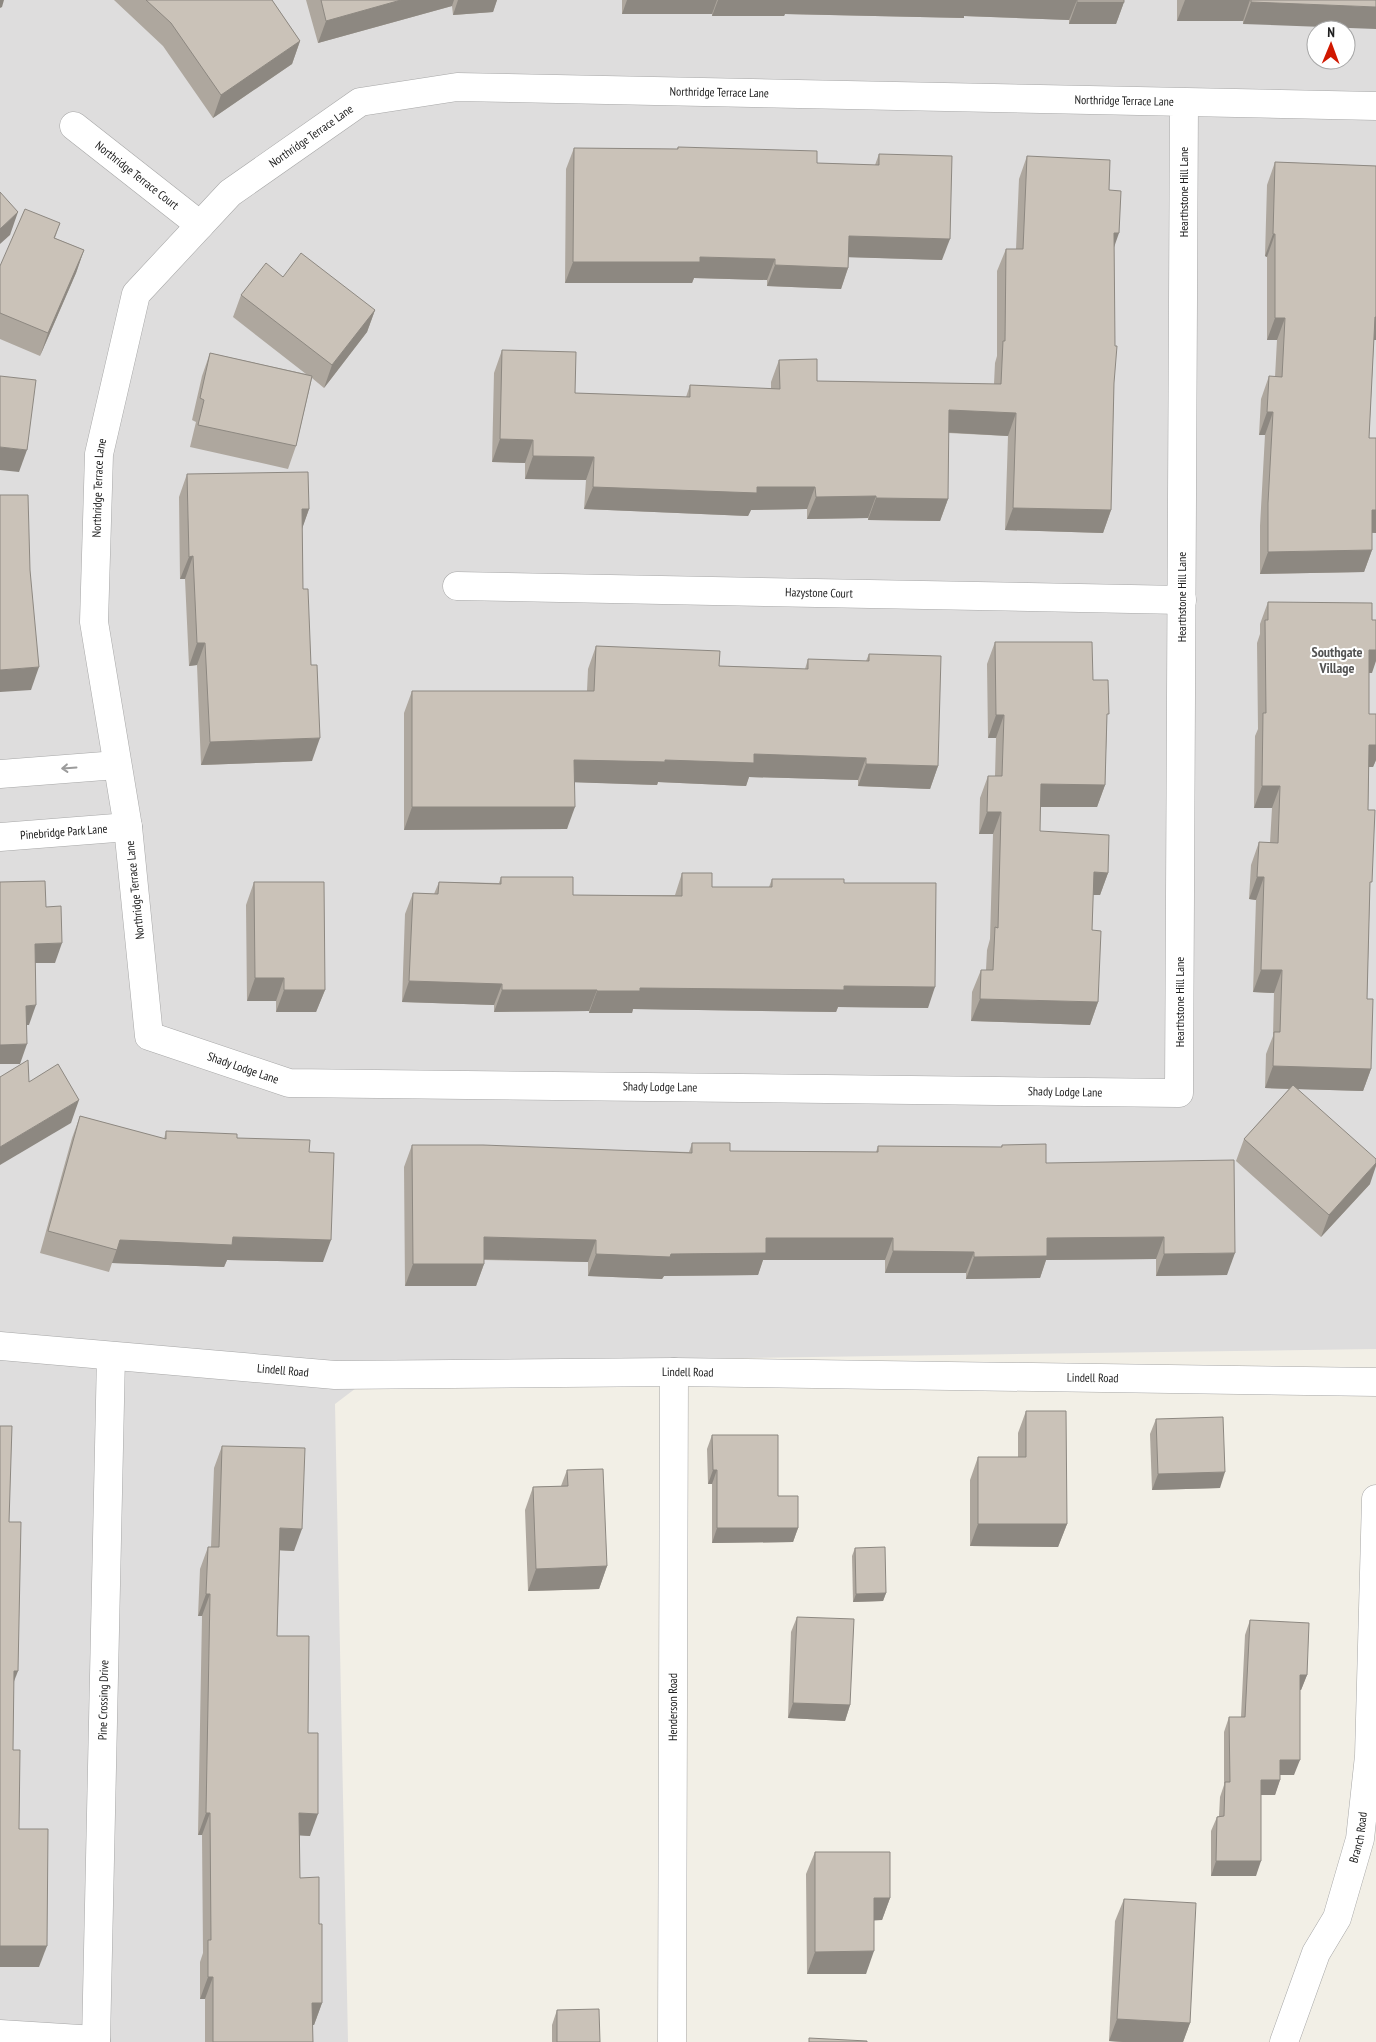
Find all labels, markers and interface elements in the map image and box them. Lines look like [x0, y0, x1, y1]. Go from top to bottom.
north arrow [1306, 20, 1356, 70]
text: N [1327, 23, 1335, 41]
street label: Northridge Terrace Lane [669, 83, 769, 100]
street label: Northridge Terrace Lane [1074, 92, 1174, 109]
street label: Northridge Terrace Lane [266, 101, 356, 170]
street label: Northridge Terrace Court [93, 138, 182, 213]
street label: Hearthstone Hill Lane [1176, 147, 1191, 237]
street label: Northridge Terrace Lane [89, 437, 109, 538]
street label: Hearthstone Hill Lane [1174, 552, 1189, 642]
street label: Hazystone Court [785, 584, 854, 601]
district label: Southgate Village [1311, 643, 1363, 677]
one-way arrow [61, 764, 77, 773]
street label: Pinebridge Park Lane [20, 821, 108, 842]
street label: Northridge Terrace Lane [122, 840, 147, 940]
street label: Hearthstone Hill Lane [1172, 957, 1187, 1047]
street label: Shady Lodge Lane [206, 1048, 281, 1087]
street label: Shady Lodge Lane [623, 1078, 697, 1095]
street label: Shady Lodge Lane [1028, 1083, 1102, 1100]
street label: Lindell Road [257, 1360, 309, 1380]
street label: Lindell Road [662, 1364, 714, 1380]
street label: Lindell Road [1067, 1370, 1119, 1385]
street label: Pine Crossing Drive [95, 1660, 111, 1740]
street label: Henderson Road [665, 1673, 680, 1741]
street label: Branch Road [1345, 1811, 1370, 1864]

